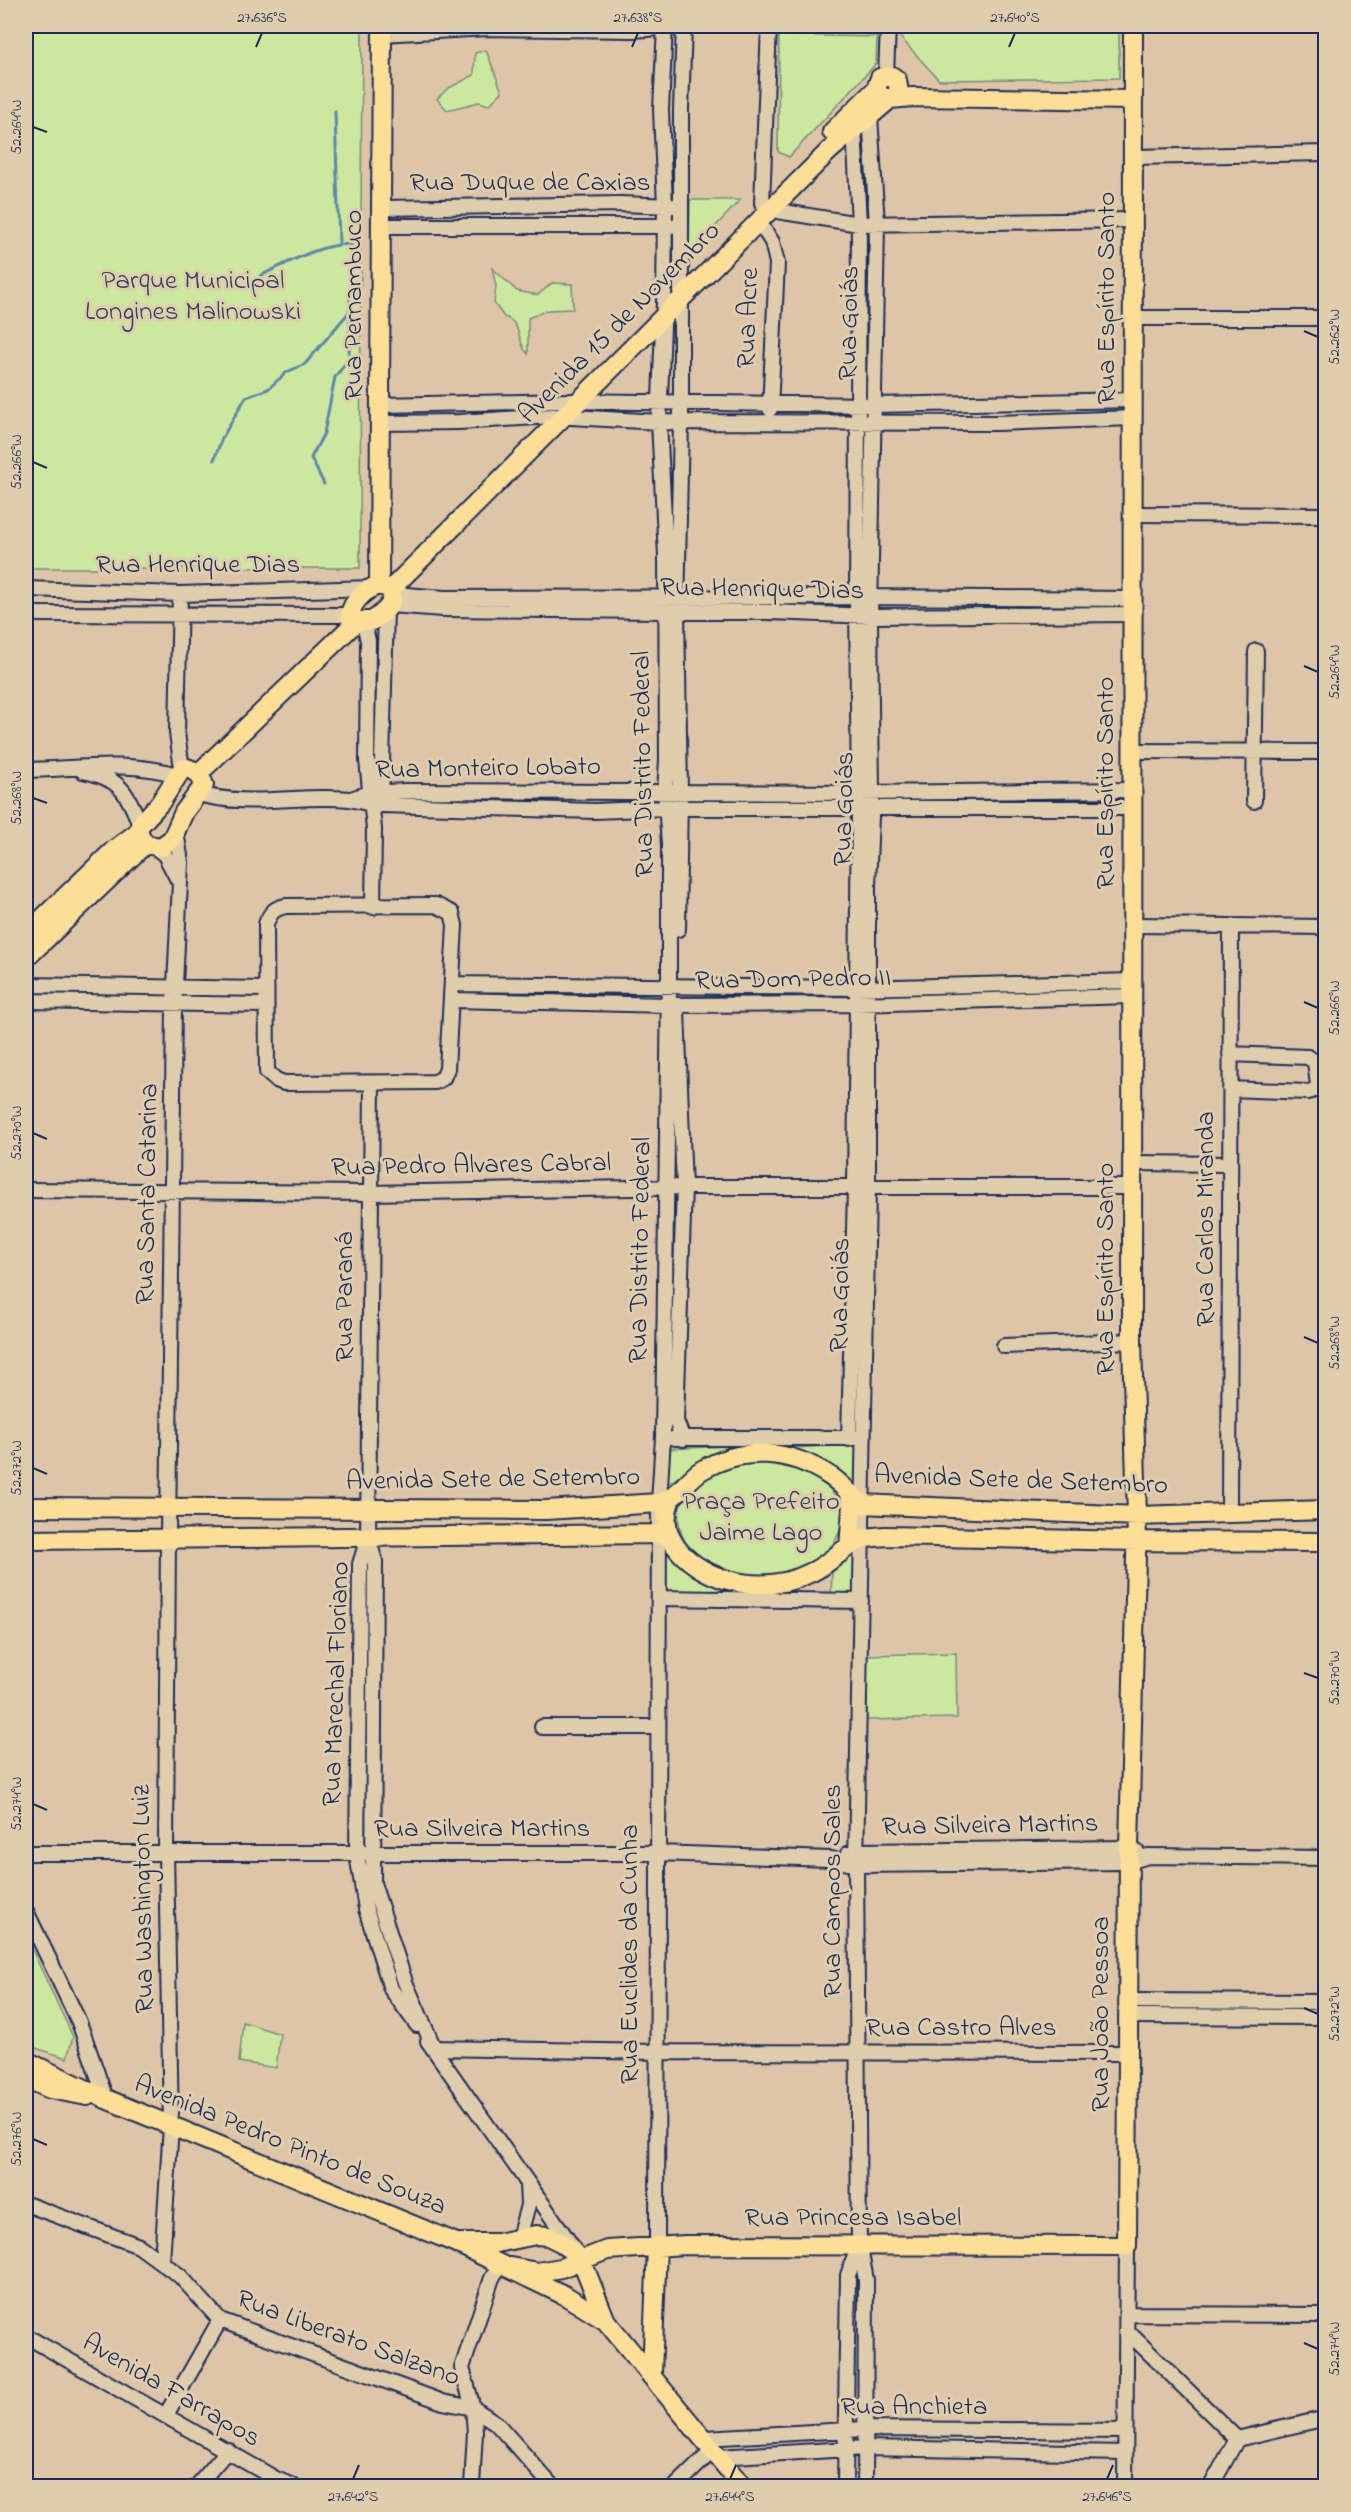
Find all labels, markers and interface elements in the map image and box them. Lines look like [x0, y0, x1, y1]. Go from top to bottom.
text: 27.636°S [237, 7, 287, 29]
text: 27.638°S [614, 7, 663, 29]
text: 27.640°S [990, 7, 1040, 29]
text: 52.264°W [6, 100, 28, 154]
street label: Rua Duque de Caxias [410, 164, 650, 203]
street label: Rua Espírito Santo [1088, 192, 1127, 404]
street label: Rua Pernambuco [335, 210, 374, 400]
street label: Avenida 15 de Novembro [510, 213, 730, 433]
park label: Parque Municipal Longines Malinowski [85, 262, 301, 332]
street label: Rua Goiás [830, 265, 870, 381]
street label: Rua Acre [728, 266, 770, 369]
text: 52.262°W [1324, 309, 1346, 365]
text: 52.266°W [6, 434, 28, 490]
street label: Rua Henrique Dias [96, 546, 300, 585]
street label: Rua Henrique Dias [659, 569, 865, 611]
text: 52.264°W [1324, 645, 1346, 699]
street label: Rua Distrito Federal [623, 650, 665, 878]
street label: Rua Espírito Santo [1087, 677, 1126, 889]
street label: Rua Monteiro Lobato [375, 748, 601, 790]
street label: Rua Goiás [825, 751, 865, 867]
text: 52.268°W [6, 771, 28, 825]
street label: Rua Dom Pedro II [695, 959, 891, 1001]
text: 52.266°W [1324, 980, 1346, 1036]
street label: Rua Santa Catarina [127, 1083, 169, 1305]
text: 52.270°W [6, 1106, 28, 1160]
street label: Rua Carlos Miranda [1187, 1111, 1226, 1327]
street label: Rua Distrito Federal [620, 1136, 662, 1364]
street label: Rua Pedro Alvares Cabral [331, 1144, 611, 1188]
street label: Rua Espírito Santo [1087, 1163, 1126, 1375]
street label: Rua Paraná [326, 1232, 365, 1362]
street label: Rua Goiás [821, 1237, 861, 1353]
text: 52.268°W [1324, 1316, 1346, 1370]
text: 52.272°W [6, 1440, 28, 1496]
street label: Avenida Sete de Setembro [873, 1456, 1169, 1506]
street label: Avenida Sete de Setembro [346, 1458, 640, 1502]
park label: Praça Prefeito Jaime Lago [682, 1483, 840, 1553]
street label: Rua Marechal Floriano [313, 1561, 361, 1807]
text: 52.270°W [1324, 1651, 1346, 1705]
text: 52.274°W [6, 1777, 28, 1831]
street label: Rua Washington Luiz [122, 1784, 165, 2014]
street label: Rua Campos Sales [814, 1784, 853, 1998]
street label: Rua Silveira Martins [881, 1805, 1099, 1847]
street label: Rua Silveira Martins [374, 1810, 590, 1849]
street label: Rua Euclides da Cunha [611, 1824, 650, 2084]
street label: Rua João Pessoa [1082, 1916, 1121, 2112]
text: 52.272°W [1324, 1986, 1346, 2042]
street label: Rua Castro Alves [865, 2009, 1057, 2048]
street label: Avenida Pedro Pinto de Souza [128, 2065, 452, 2227]
text: 52.276°W [6, 2112, 28, 2166]
street label: Rua Princesa Isabel [745, 2199, 961, 2238]
street label: Rua Liberato Salzano [231, 2280, 465, 2398]
text: 52.274°W [1324, 2322, 1346, 2376]
street label: Avenida Farrapos [74, 2324, 268, 2458]
street label: Rua Anchieta [841, 2388, 988, 2427]
text: 27.642°S [328, 2486, 379, 2508]
text: 27.644°S [705, 2486, 755, 2508]
text: 27.646°S [1082, 2486, 1132, 2508]

